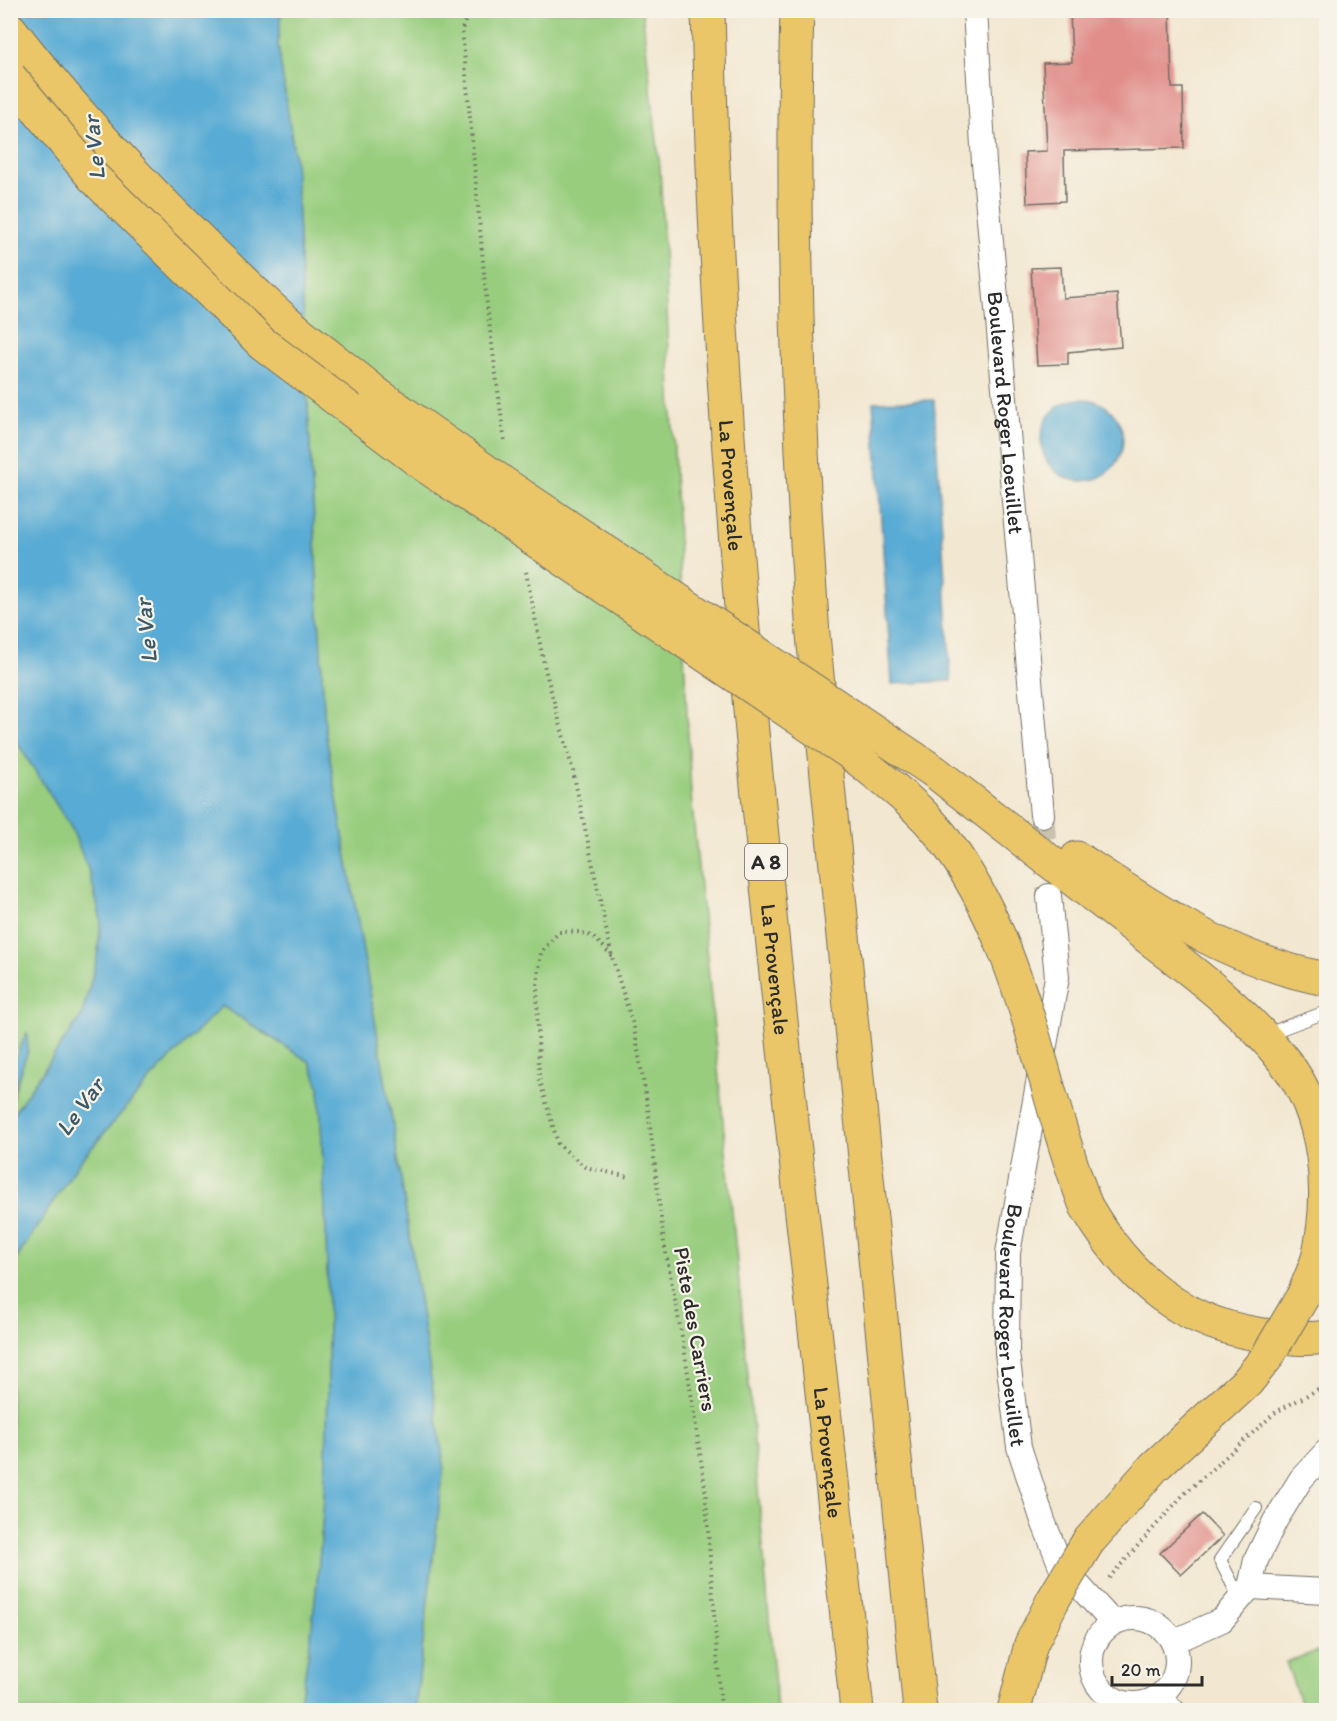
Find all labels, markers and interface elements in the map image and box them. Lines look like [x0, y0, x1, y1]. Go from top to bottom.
water label: Le Var [75, 112, 111, 182]
street label: Boulevard Roger Loeuillet [981, 290, 1030, 535]
street label: La Provençale [713, 419, 749, 552]
water label: Le Var [127, 595, 163, 665]
road number: A 8 [745, 844, 787, 880]
street label: La Provençale [755, 902, 795, 1036]
water label: Le Var [49, 1070, 112, 1141]
street label: Boulevard Roger Loeuillet [993, 1202, 1032, 1448]
street label: Piste des Carriers [668, 1245, 723, 1413]
street label: La Provençale [808, 1386, 849, 1519]
scale bar [1112, 1649, 1202, 1687]
text: 20 m [1121, 1659, 1161, 1681]

